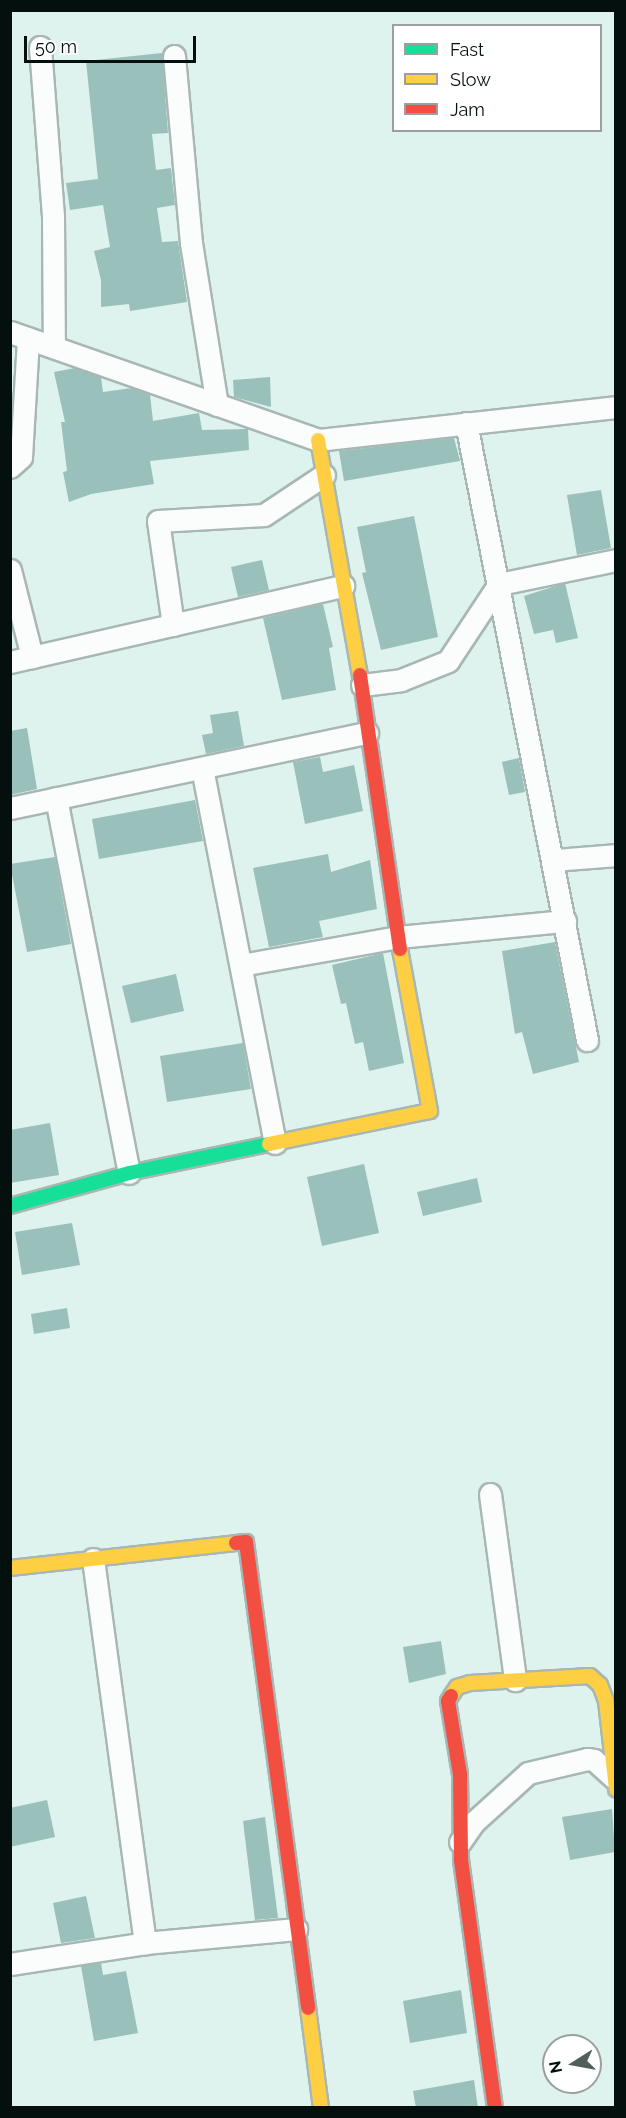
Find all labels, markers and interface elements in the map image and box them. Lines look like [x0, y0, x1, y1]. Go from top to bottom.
scale bar [27, 24, 200, 62]
legend [392, 24, 602, 132]
text: 50 m [35, 36, 77, 57]
text: Fast [450, 39, 484, 60]
text: Slow [450, 69, 491, 90]
text: Jam [450, 99, 485, 120]
north arrow [542, 2034, 602, 2094]
text: N [545, 2059, 566, 2075]

